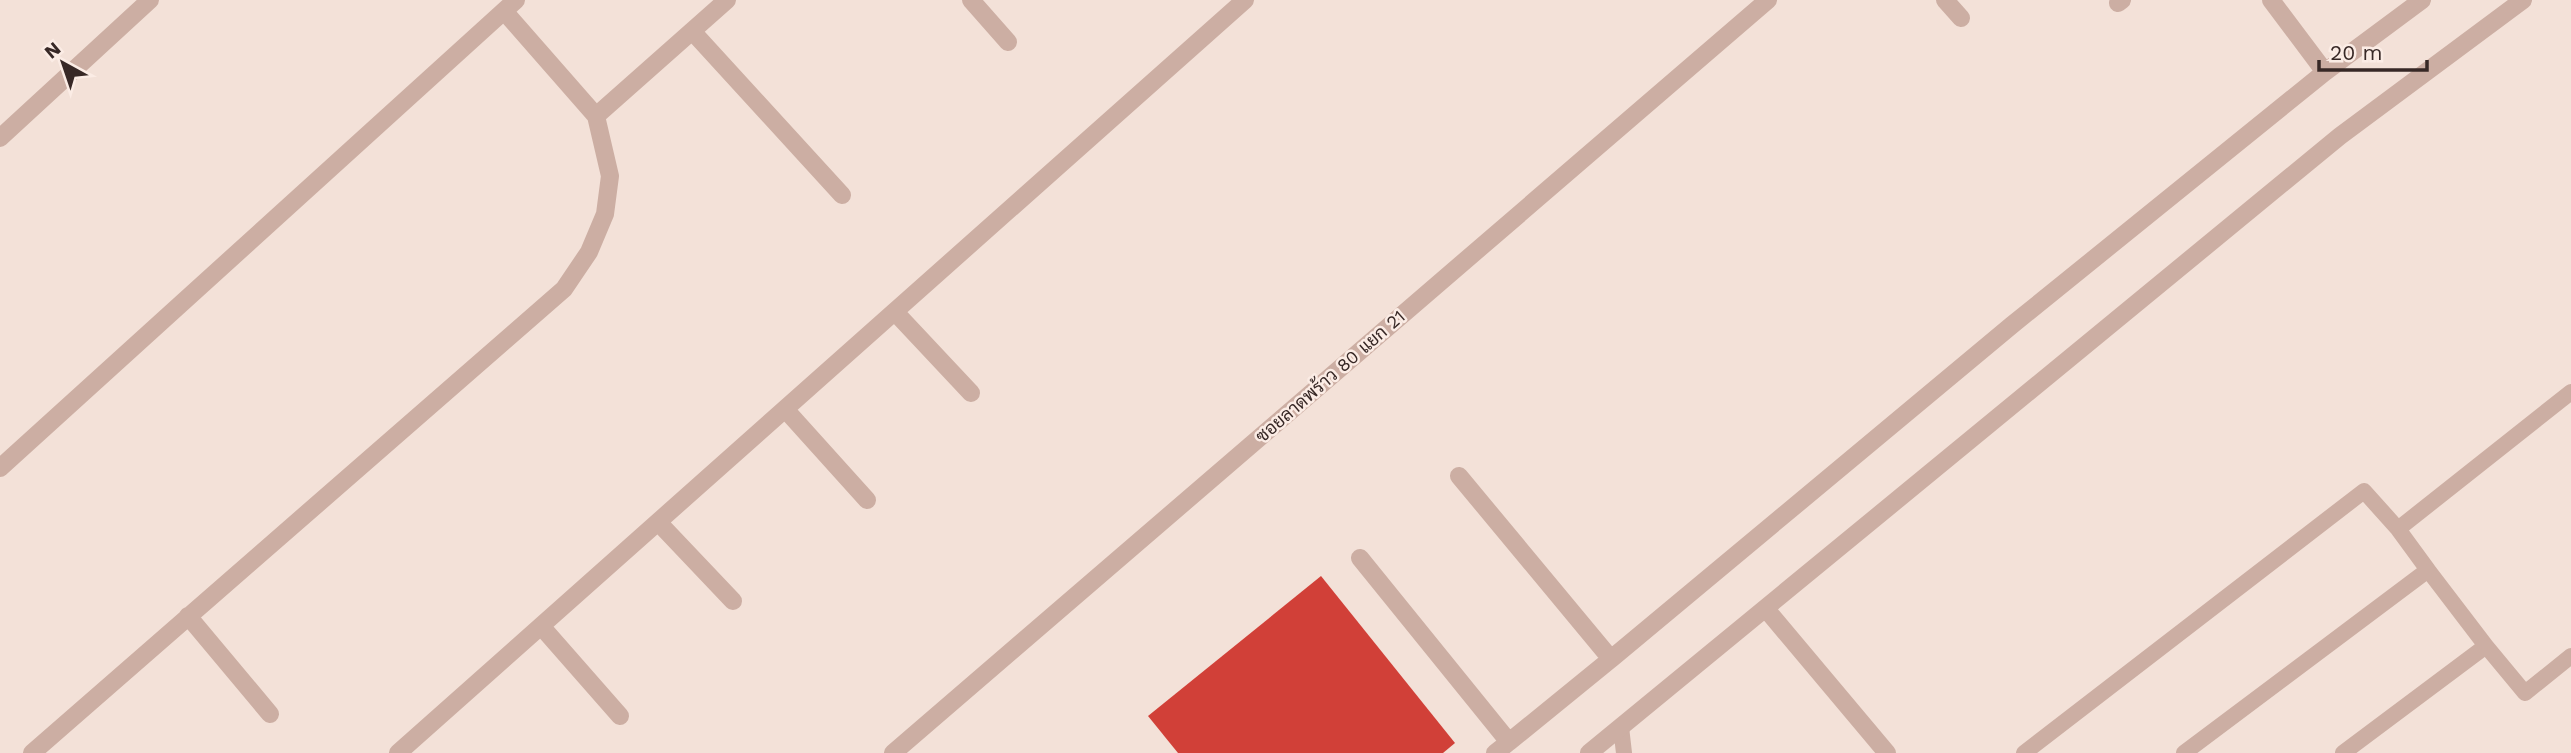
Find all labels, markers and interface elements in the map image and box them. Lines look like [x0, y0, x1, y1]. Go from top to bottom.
north arrow [28, 28, 98, 98]
scale bar [2319, 28, 2428, 72]
text: N [40, 37, 65, 64]
text: 20 m [2330, 40, 2382, 65]
street label: ซอยลาดพร้าว 80 แยก 21 [1250, 305, 1409, 446]

